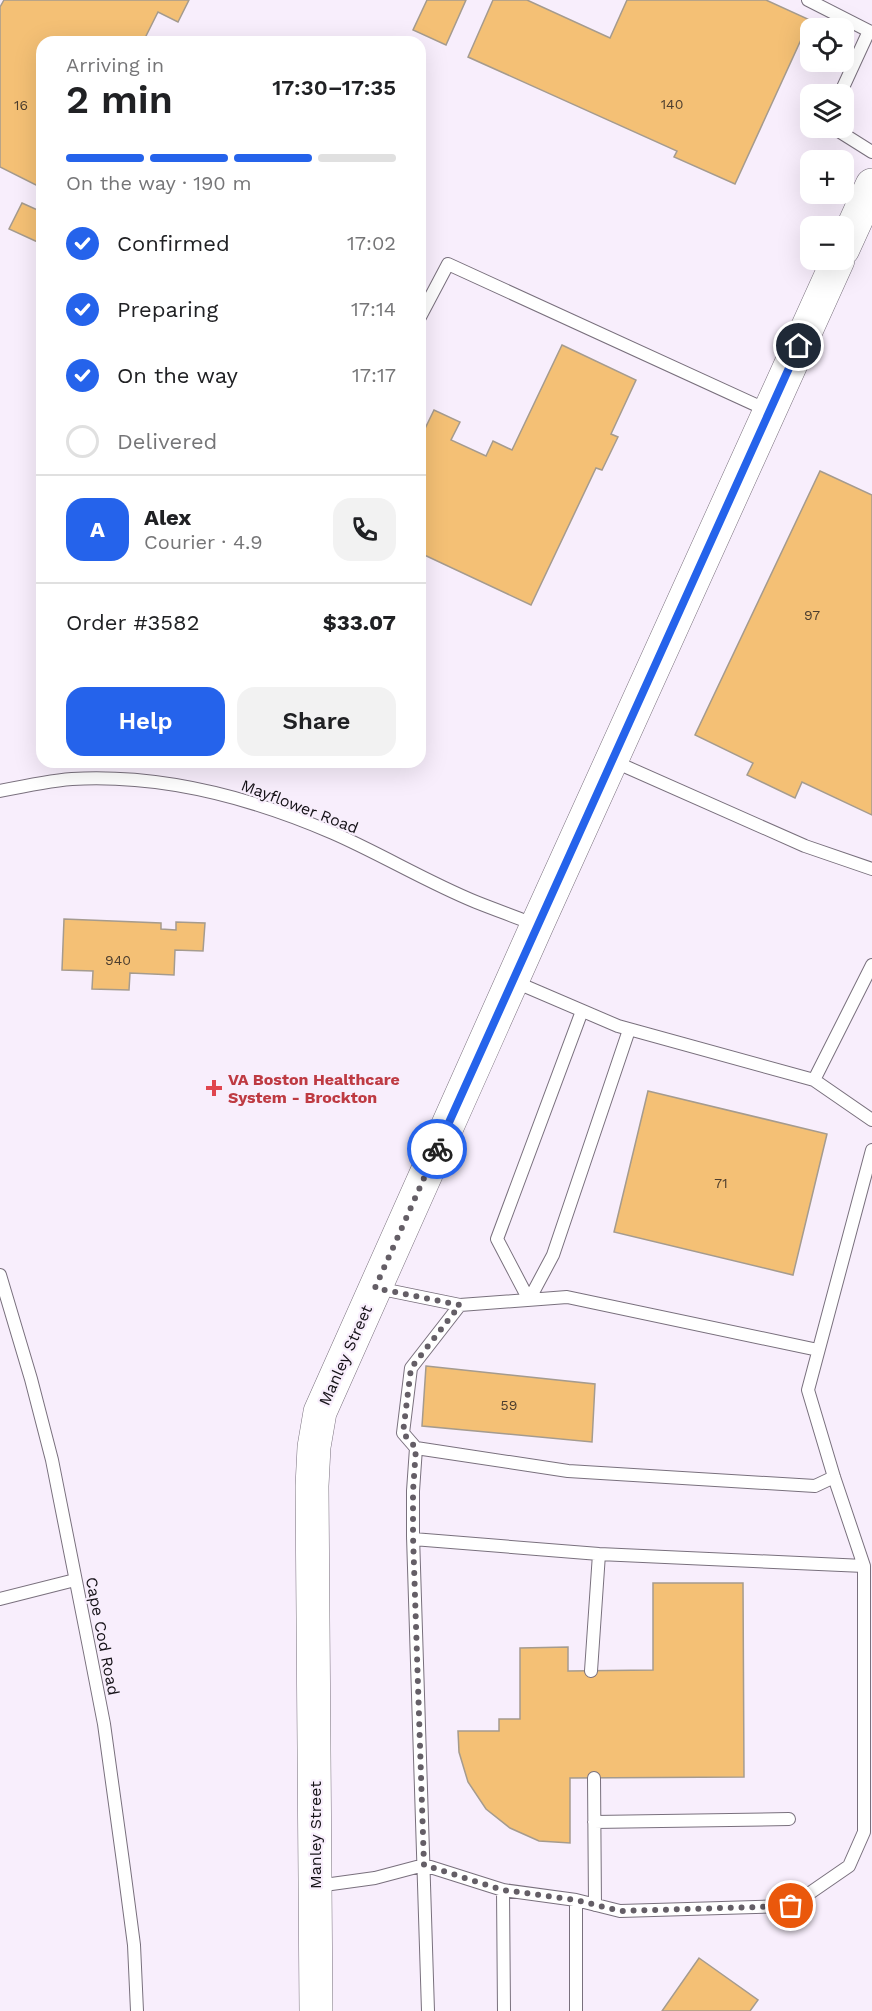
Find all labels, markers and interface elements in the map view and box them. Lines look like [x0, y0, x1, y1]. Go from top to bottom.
map controls [800, 18, 854, 270]
button: locate [800, 18, 854, 72]
text: Arriving in [66, 53, 164, 77]
text: 17:30–17:35 [272, 75, 396, 100]
text: 2 min [66, 77, 173, 122]
button: layers [800, 84, 854, 138]
house number: 140 [661, 96, 683, 112]
house number: 16 [14, 97, 28, 113]
button: + [800, 150, 854, 204]
text: On the way · 190 m [66, 171, 252, 195]
button: − [800, 216, 854, 270]
icon: check [66, 227, 99, 260]
text: Confirmed [117, 231, 230, 256]
text: 17:02 [347, 231, 396, 255]
icon: check [66, 293, 99, 326]
text: Preparing [117, 297, 218, 322]
text: 17:14 [351, 297, 396, 321]
pin [773, 320, 824, 371]
icon: home [782, 329, 815, 362]
icon: check [66, 359, 99, 392]
text: On the way [117, 363, 238, 388]
text: 17:17 [352, 363, 396, 387]
text: Delivered [117, 429, 217, 454]
button: phone [333, 498, 396, 561]
text: Alex [144, 505, 191, 530]
text: A [90, 517, 105, 542]
text: Courier · 4.9 [144, 530, 263, 554]
house number: 97 [804, 607, 820, 623]
text: Order #3582 [66, 610, 200, 635]
text: $33.07 [323, 610, 396, 635]
button: Help [66, 687, 225, 756]
button: Share [237, 687, 396, 756]
street label: Mayflower Road [239, 775, 361, 838]
house number: 940 [105, 952, 131, 968]
place label: VA Boston Healthcare System - Brockton [228, 1070, 400, 1107]
marker: VA Boston Healthcare System - Brockton [205, 1079, 223, 1097]
courier [407, 1119, 467, 1179]
icon: bike [421, 1133, 454, 1166]
house number: 71 [714, 1175, 728, 1191]
street label: Manley Street [315, 1302, 376, 1408]
house number: 59 [501, 1397, 517, 1413]
street label: Cape Cod Road [82, 1575, 123, 1697]
street label: Manley Street [306, 1781, 325, 1889]
pin [765, 1880, 816, 1931]
icon: bag [774, 1889, 807, 1922]

